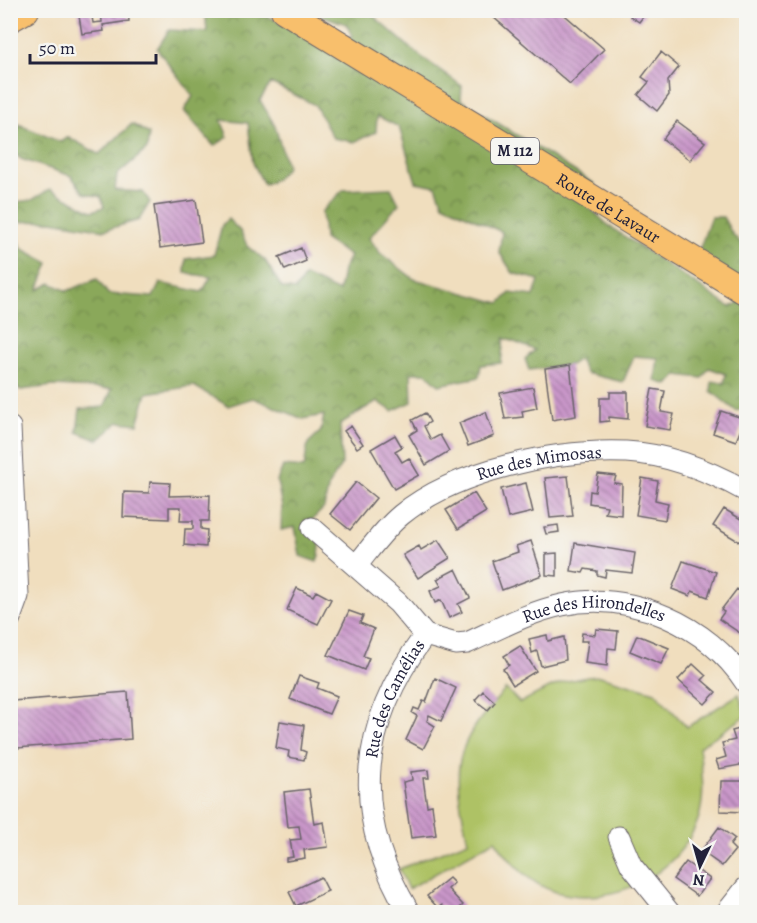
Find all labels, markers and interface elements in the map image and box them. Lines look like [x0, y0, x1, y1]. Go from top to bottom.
scale bar [30, 27, 156, 65]
text: 50 m [39, 36, 75, 60]
road number: M 112 [491, 138, 539, 164]
street label: Route de Lavaur [552, 167, 665, 249]
street label: Rue des Mimosas [473, 440, 602, 486]
street label: Rue des Hirondelles [519, 589, 670, 629]
street label: Rue des Camélias [359, 634, 430, 760]
north arrow [670, 836, 730, 896]
text: N [692, 868, 706, 891]

